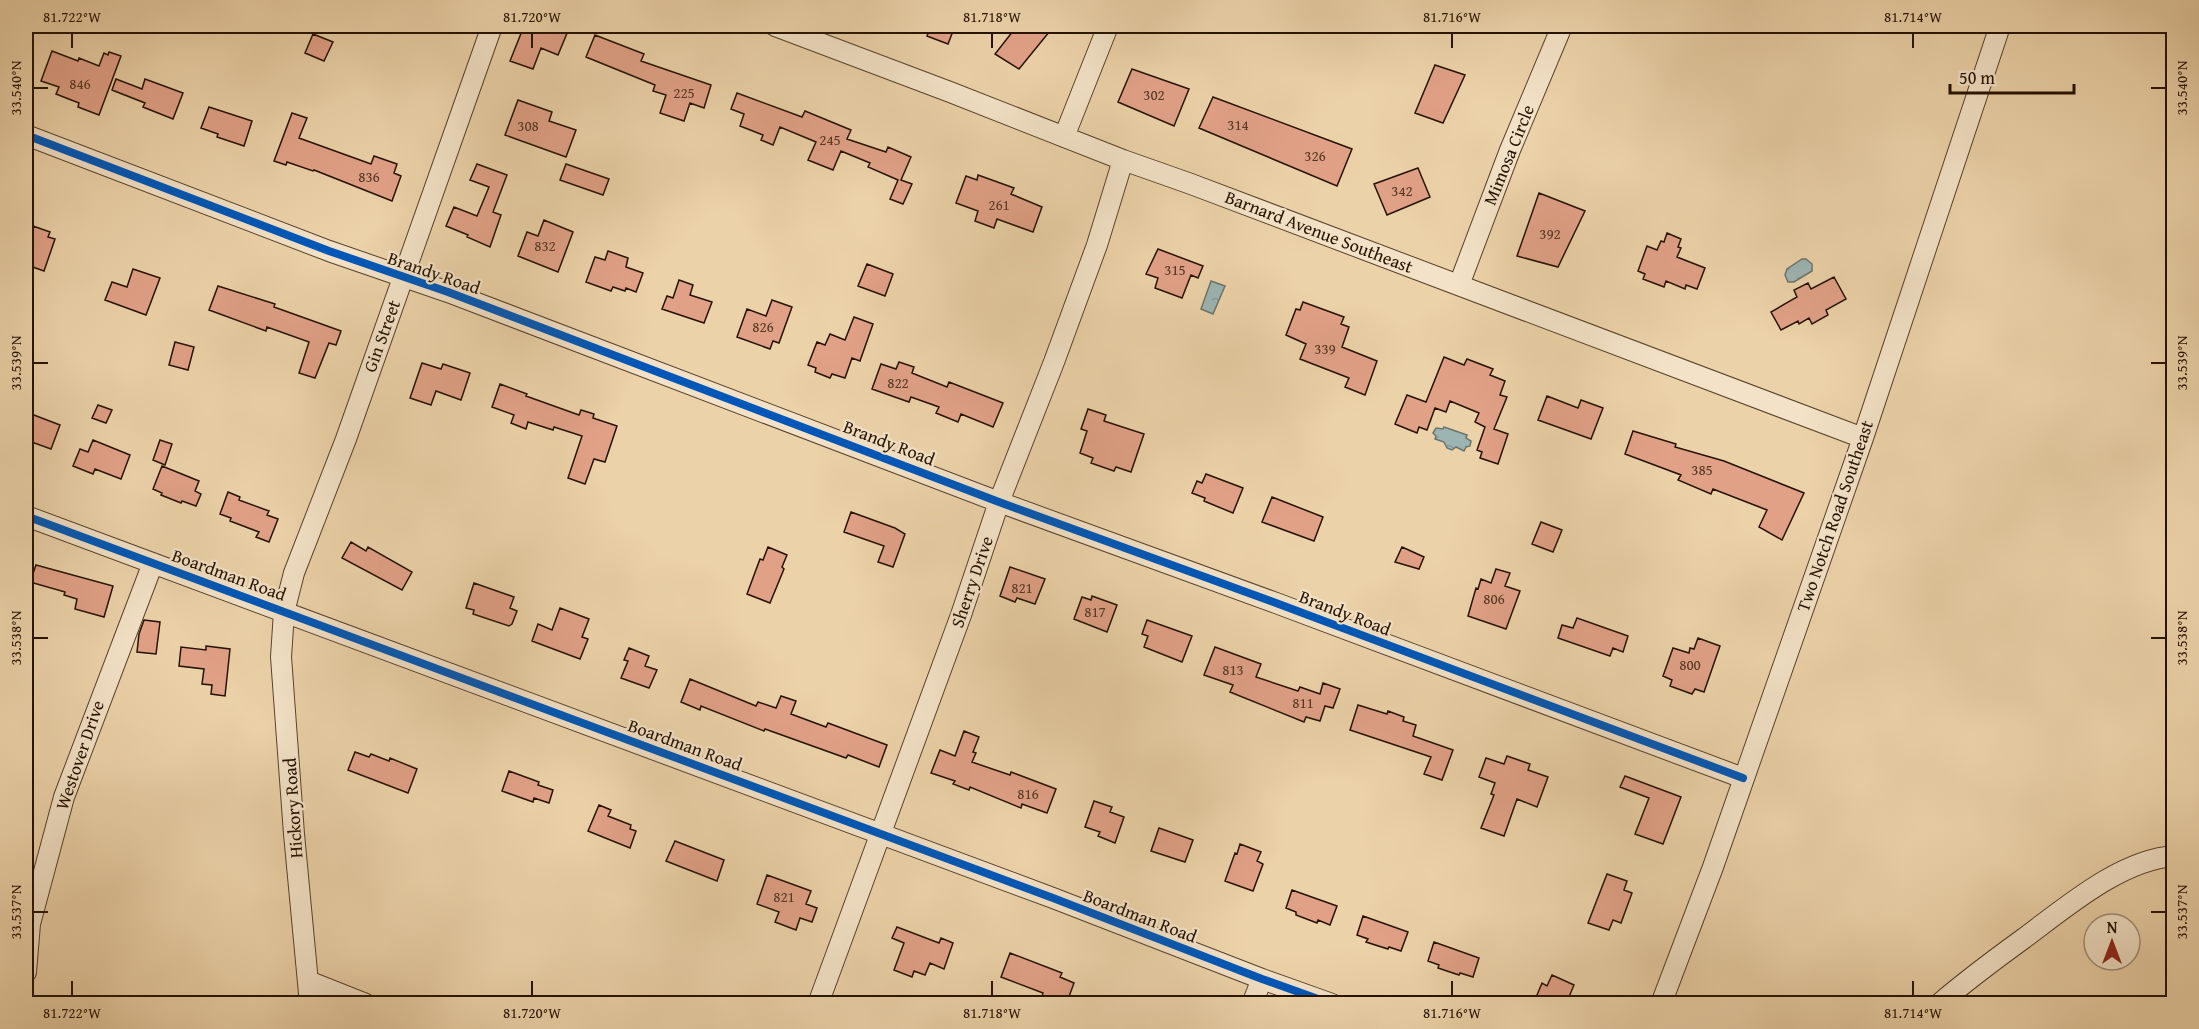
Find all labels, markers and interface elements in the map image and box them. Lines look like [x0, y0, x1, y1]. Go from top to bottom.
text: 81.722°W [43, 6, 101, 27]
text: 81.720°W [503, 6, 561, 27]
text: 81.718°W [963, 6, 1021, 27]
text: 81.716°W [1423, 6, 1481, 27]
text: 81.714°W [1884, 6, 1942, 27]
scale bar [1950, 57, 2074, 95]
text: 33.540°N [5, 60, 26, 115]
text: 33.540°N [2171, 60, 2192, 115]
text: 50 m [1959, 64, 1995, 91]
house number: 846 [69, 73, 91, 94]
house number: 225 [673, 82, 695, 103]
house number: 302 [1143, 84, 1165, 105]
street label: Mimosa Circle [1476, 100, 1541, 209]
house number: 314 [1227, 114, 1249, 135]
house number: 308 [517, 115, 539, 136]
house number: 245 [819, 129, 841, 150]
house number: 326 [1304, 145, 1326, 166]
house number: 836 [358, 166, 380, 187]
house number: 342 [1391, 180, 1413, 201]
street label: Barnard Avenue Southeast [1221, 183, 1418, 280]
house number: 261 [988, 194, 1010, 215]
house number: 392 [1539, 223, 1561, 244]
house number: 832 [534, 235, 556, 256]
street label: Brandy Road [384, 244, 484, 301]
house number: 315 [1164, 259, 1186, 280]
street label: Gin Street [356, 295, 407, 376]
house number: 826 [752, 316, 774, 337]
text: 33.539°N [5, 335, 26, 390]
text: 33.539°N [2171, 335, 2192, 390]
house number: 339 [1314, 338, 1336, 359]
house number: 822 [887, 372, 909, 393]
street label: Brandy Road [839, 413, 939, 473]
street label: Two Notch Road Southeast [1789, 416, 1880, 615]
house number: 385 [1691, 459, 1713, 480]
street label: Sherry Drive [943, 532, 1000, 631]
street label: Boardman Road [168, 541, 290, 608]
house number: 821 [1011, 577, 1033, 598]
street label: Brandy Road [1295, 583, 1395, 643]
house number: 806 [1483, 588, 1505, 609]
house number: 817 [1084, 601, 1106, 622]
text: 33.538°N [5, 610, 26, 665]
text: 33.538°N [2171, 610, 2192, 665]
house number: 800 [1679, 654, 1701, 675]
house number: 813 [1222, 659, 1244, 680]
house number: 811 [1292, 692, 1314, 713]
street label: Westover Drive [48, 696, 111, 813]
street label: Boardman Road [624, 711, 746, 778]
street label: Hickory Road [275, 756, 309, 859]
house number: 816 [1017, 783, 1039, 804]
street label: Boardman Road [1079, 881, 1201, 950]
text: 33.537°N [5, 884, 26, 939]
text: 33.537°N [2171, 884, 2192, 939]
house number: 821 [773, 886, 795, 907]
north arrow [2082, 912, 2142, 972]
text: N [2107, 915, 2118, 939]
text: 81.722°W [43, 1002, 101, 1023]
text: 81.720°W [503, 1002, 561, 1023]
text: 81.718°W [963, 1002, 1021, 1023]
text: 81.716°W [1423, 1002, 1481, 1023]
text: 81.714°W [1884, 1002, 1942, 1023]

